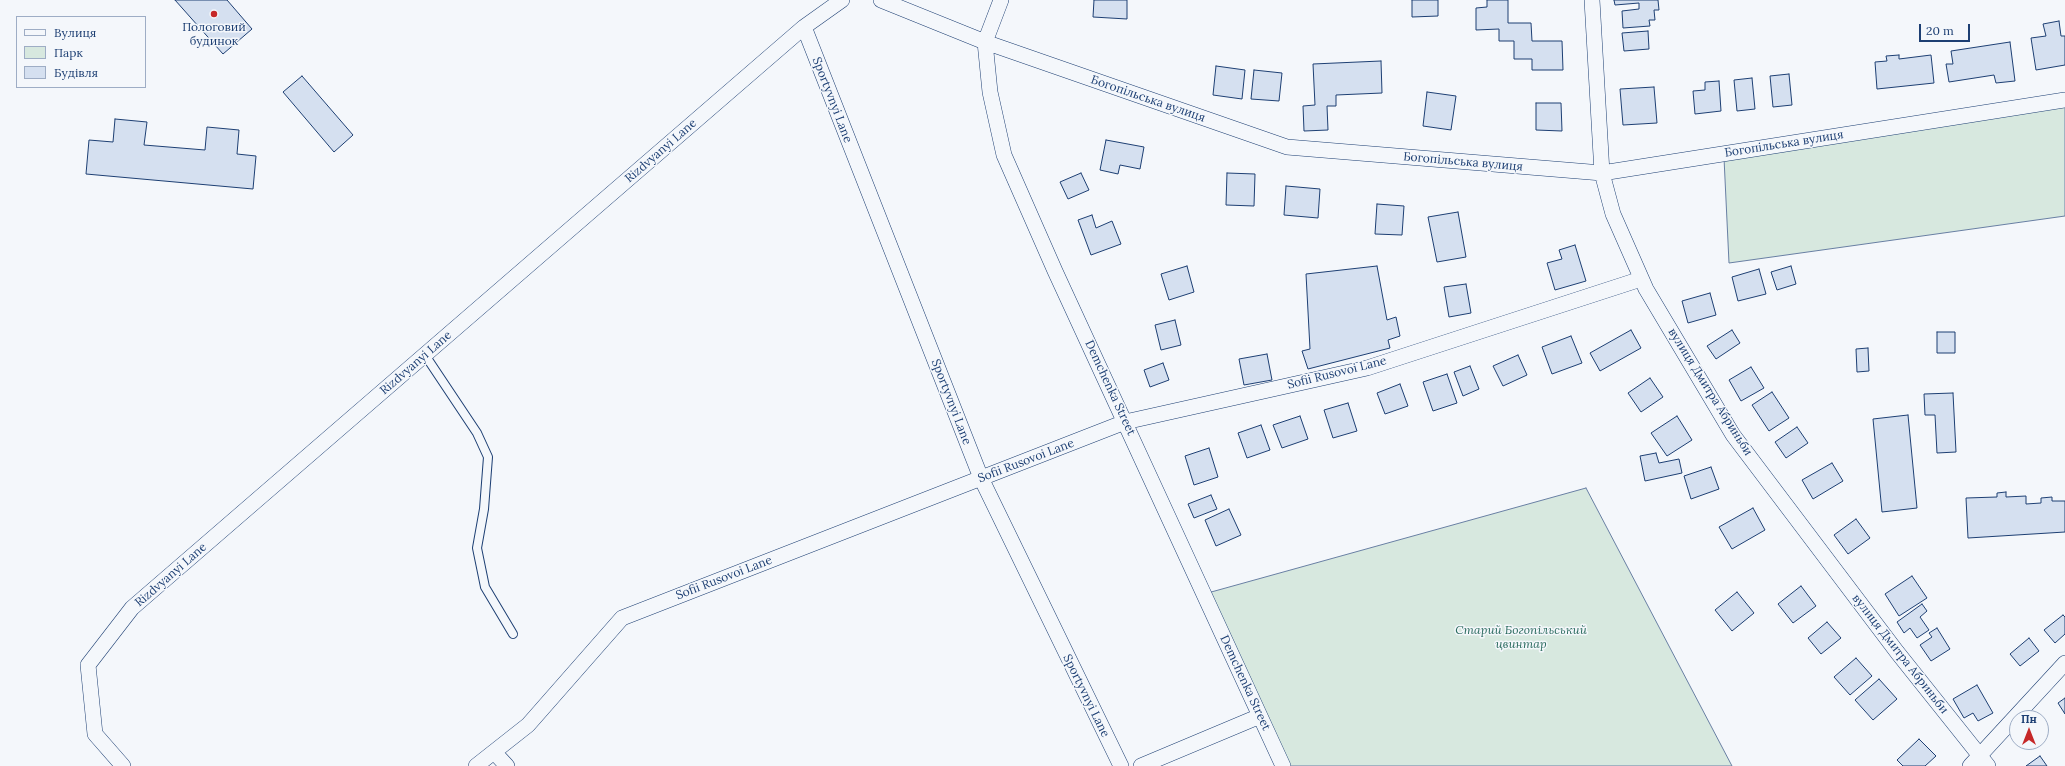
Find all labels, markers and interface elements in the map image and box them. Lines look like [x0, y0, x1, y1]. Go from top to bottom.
marker: Пологовий будинок [209, 9, 219, 19]
legend [16, 16, 146, 88]
scale bar [1921, 16, 1972, 42]
place label: Пологовий будинок [182, 21, 246, 49]
text: 20 m [1926, 23, 1954, 38]
text: Вулиця [54, 25, 96, 40]
text: Парк [54, 45, 83, 60]
street label: Sportyvnyi Lane [809, 55, 855, 145]
text: Будівля [54, 65, 98, 80]
street label: Богопільська вулиця [1089, 73, 1207, 125]
street label: Rizdvyanyi Lane [622, 116, 700, 186]
street label: Богопільська вулиця [1724, 127, 1844, 161]
street label: Богопільська вулиця [1403, 150, 1523, 174]
street label: вулиця Дмитра Абриньби [1665, 326, 1755, 458]
street label: Rizdvyanyi Lane [377, 328, 455, 398]
street label: Demchenka Street [1082, 338, 1138, 438]
street label: Sofii Rusovoi Lane [1286, 354, 1388, 392]
street label: Sportyvnyi Lane [928, 357, 974, 447]
street label: Sofii Rusovoi Lane [976, 436, 1076, 486]
street label: Rizdvyanyi Lane [132, 540, 210, 610]
street label: Sofii Rusovoi Lane [674, 553, 774, 603]
street label: вулиця Дмитра Абриньби [1849, 591, 1951, 717]
park label: Старий Богопільський цвинтар [1455, 624, 1587, 652]
street label: Demchenka Street [1217, 633, 1273, 733]
street label: Sportyvnyi Lane [1060, 652, 1112, 740]
north arrow [2009, 710, 2049, 750]
text: Пн [2021, 712, 2037, 726]

